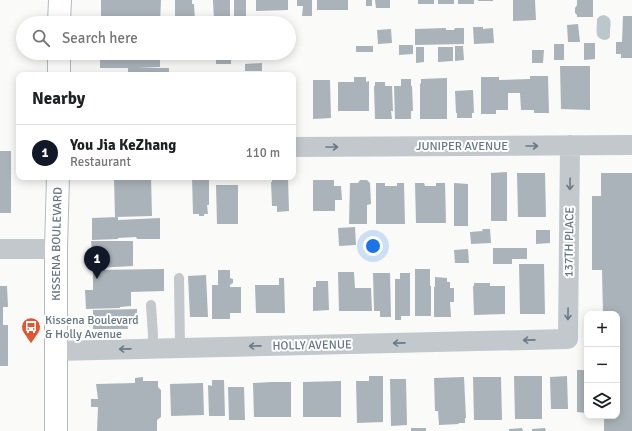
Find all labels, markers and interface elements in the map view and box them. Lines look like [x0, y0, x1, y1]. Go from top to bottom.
search box [16, 16, 296, 60]
icon: search [30, 27, 52, 49]
text: Search here [62, 29, 138, 47]
text: Nearby [32, 88, 85, 109]
text: You Jia KeZhang [70, 136, 176, 154]
street label: JUNIPER AVENUE [416, 139, 508, 154]
one-way arrow [525, 142, 538, 149]
one-way arrow [325, 143, 338, 151]
text: 1 [41, 145, 49, 161]
text: 110 m [246, 145, 280, 161]
text: Restaurant [70, 154, 131, 170]
one-way arrow [566, 177, 573, 190]
street label: KISSENA BOULEVARD [49, 187, 66, 301]
street label: 137TH PLACE [561, 207, 578, 277]
your location [363, 236, 383, 256]
pin: 1 [84, 246, 110, 279]
one-way arrow [564, 307, 572, 320]
map controls [584, 311, 620, 419]
button: + [584, 311, 620, 347]
place label: Kissena Boulevard & Holly Avenue [45, 313, 139, 342]
bus stop icon: Kissena Boulevard & Holly Avenue [20, 316, 42, 344]
one-way arrow [523, 336, 536, 344]
street label: HOLLY AVENUE [272, 337, 352, 354]
one-way arrow [393, 339, 406, 347]
one-way arrow [249, 342, 262, 350]
one-way arrow [119, 346, 132, 353]
button: − [584, 347, 620, 383]
button: layers [584, 383, 620, 419]

